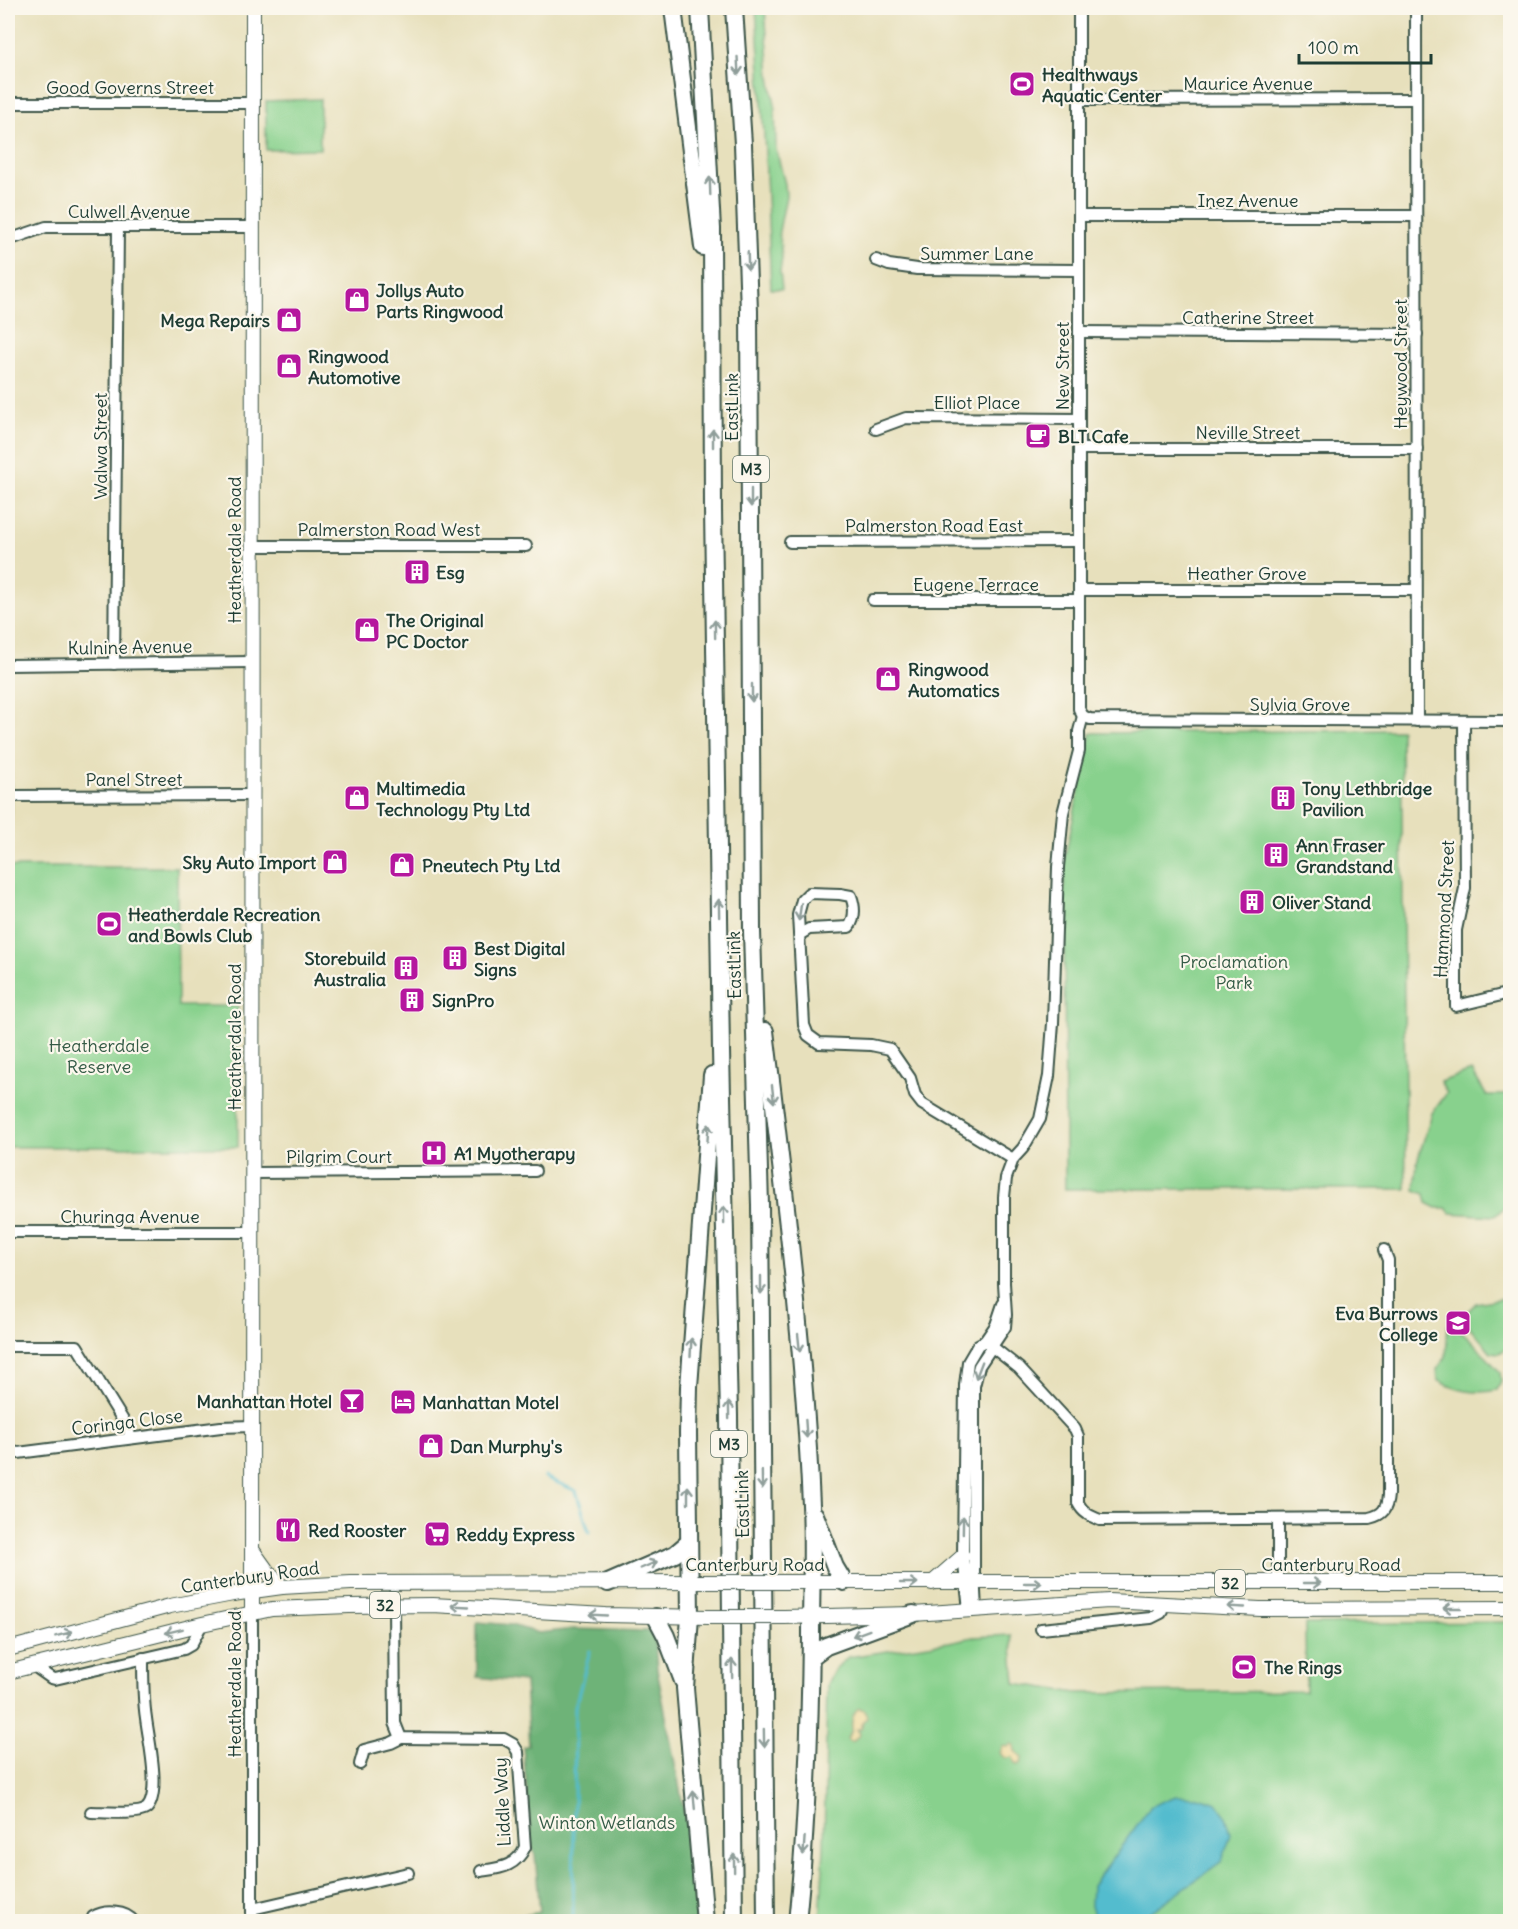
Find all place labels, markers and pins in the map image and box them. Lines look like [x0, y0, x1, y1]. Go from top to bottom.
place label: Healthways Aquatic Center [1042, 63, 1163, 107]
sports icon: Healthways Aquatic Center [1007, 69, 1037, 99]
place label: Jollys Auto Parts Ringwood [376, 279, 504, 323]
shop icon: Jollys Auto Parts Ringwood [342, 285, 372, 315]
shop icon: Mega Repairs [274, 305, 304, 335]
place label: Mega Repairs [160, 309, 270, 332]
place label: Ringwood Automotive [308, 345, 401, 389]
shop icon: Ringwood Automotive [274, 351, 304, 381]
cafe icon: BLT Cafe [1023, 421, 1053, 451]
place label: BLT Cafe [1058, 425, 1129, 448]
building icon: Esg [402, 557, 432, 587]
place label: Esg [436, 561, 465, 584]
place label: The Original PC Doctor [386, 609, 484, 653]
shop icon: The Original PC Doctor [352, 615, 382, 645]
place label: Ringwood Automatics [908, 658, 1000, 702]
shop icon: Ringwood Automatics [873, 664, 903, 694]
place label: Multimedia Technology Pty Ltd [376, 777, 530, 821]
place label: Tony Lethbridge Pavilion [1302, 777, 1433, 821]
shop icon: Multimedia Technology Pty Ltd [342, 783, 372, 813]
building icon: Tony Lethbridge Pavilion [1268, 783, 1298, 813]
place label: Ann Fraser Grandstand [1296, 834, 1393, 878]
building icon: Ann Fraser Grandstand [1261, 840, 1291, 870]
shop icon: Sky Auto Import [320, 847, 350, 877]
shop icon: Pneutech Pty Ltd [387, 850, 417, 880]
place label: Sky Auto Import [182, 851, 317, 874]
place label: Pneutech Pty Ltd [422, 854, 561, 877]
building icon: Oliver Stand [1237, 887, 1267, 917]
place label: Oliver Stand [1272, 891, 1372, 914]
place label: Heatherdale Recreation and Bowls Club [128, 903, 321, 947]
sports icon: Heatherdale Recreation and Bowls Club [94, 909, 124, 939]
place label: Best Digital Signs [474, 937, 565, 981]
building icon: Best Digital Signs [440, 943, 470, 973]
place label: Storebuild Australia [305, 947, 386, 991]
building icon: Storebuild Australia [391, 953, 421, 983]
building icon: SignPro [397, 985, 427, 1015]
place label: SignPro [432, 989, 494, 1012]
hospital icon: A1 Myotherapy [419, 1138, 449, 1168]
place label: A1 Myotherapy [454, 1142, 575, 1165]
place label: Eva Burrows College [1335, 1302, 1438, 1346]
school or university icon: Eva Burrows College [1443, 1308, 1473, 1338]
bar icon: Manhattan Hotel [337, 1386, 367, 1416]
hotel icon: Manhattan Motel [388, 1387, 418, 1417]
place label: Manhattan Hotel [197, 1390, 332, 1413]
place label: Manhattan Motel [422, 1391, 559, 1414]
shop icon: Dan Murphy's [416, 1431, 446, 1461]
place label: Dan Murphy's [450, 1435, 562, 1458]
restaurant icon: Red Rooster [273, 1515, 303, 1545]
place label: Red Rooster [308, 1519, 407, 1542]
supermarket icon: Reddy Express [422, 1519, 452, 1549]
place label: Reddy Express [456, 1523, 575, 1546]
sports icon: The Rings [1229, 1652, 1259, 1682]
place label: The Rings [1264, 1656, 1342, 1679]

